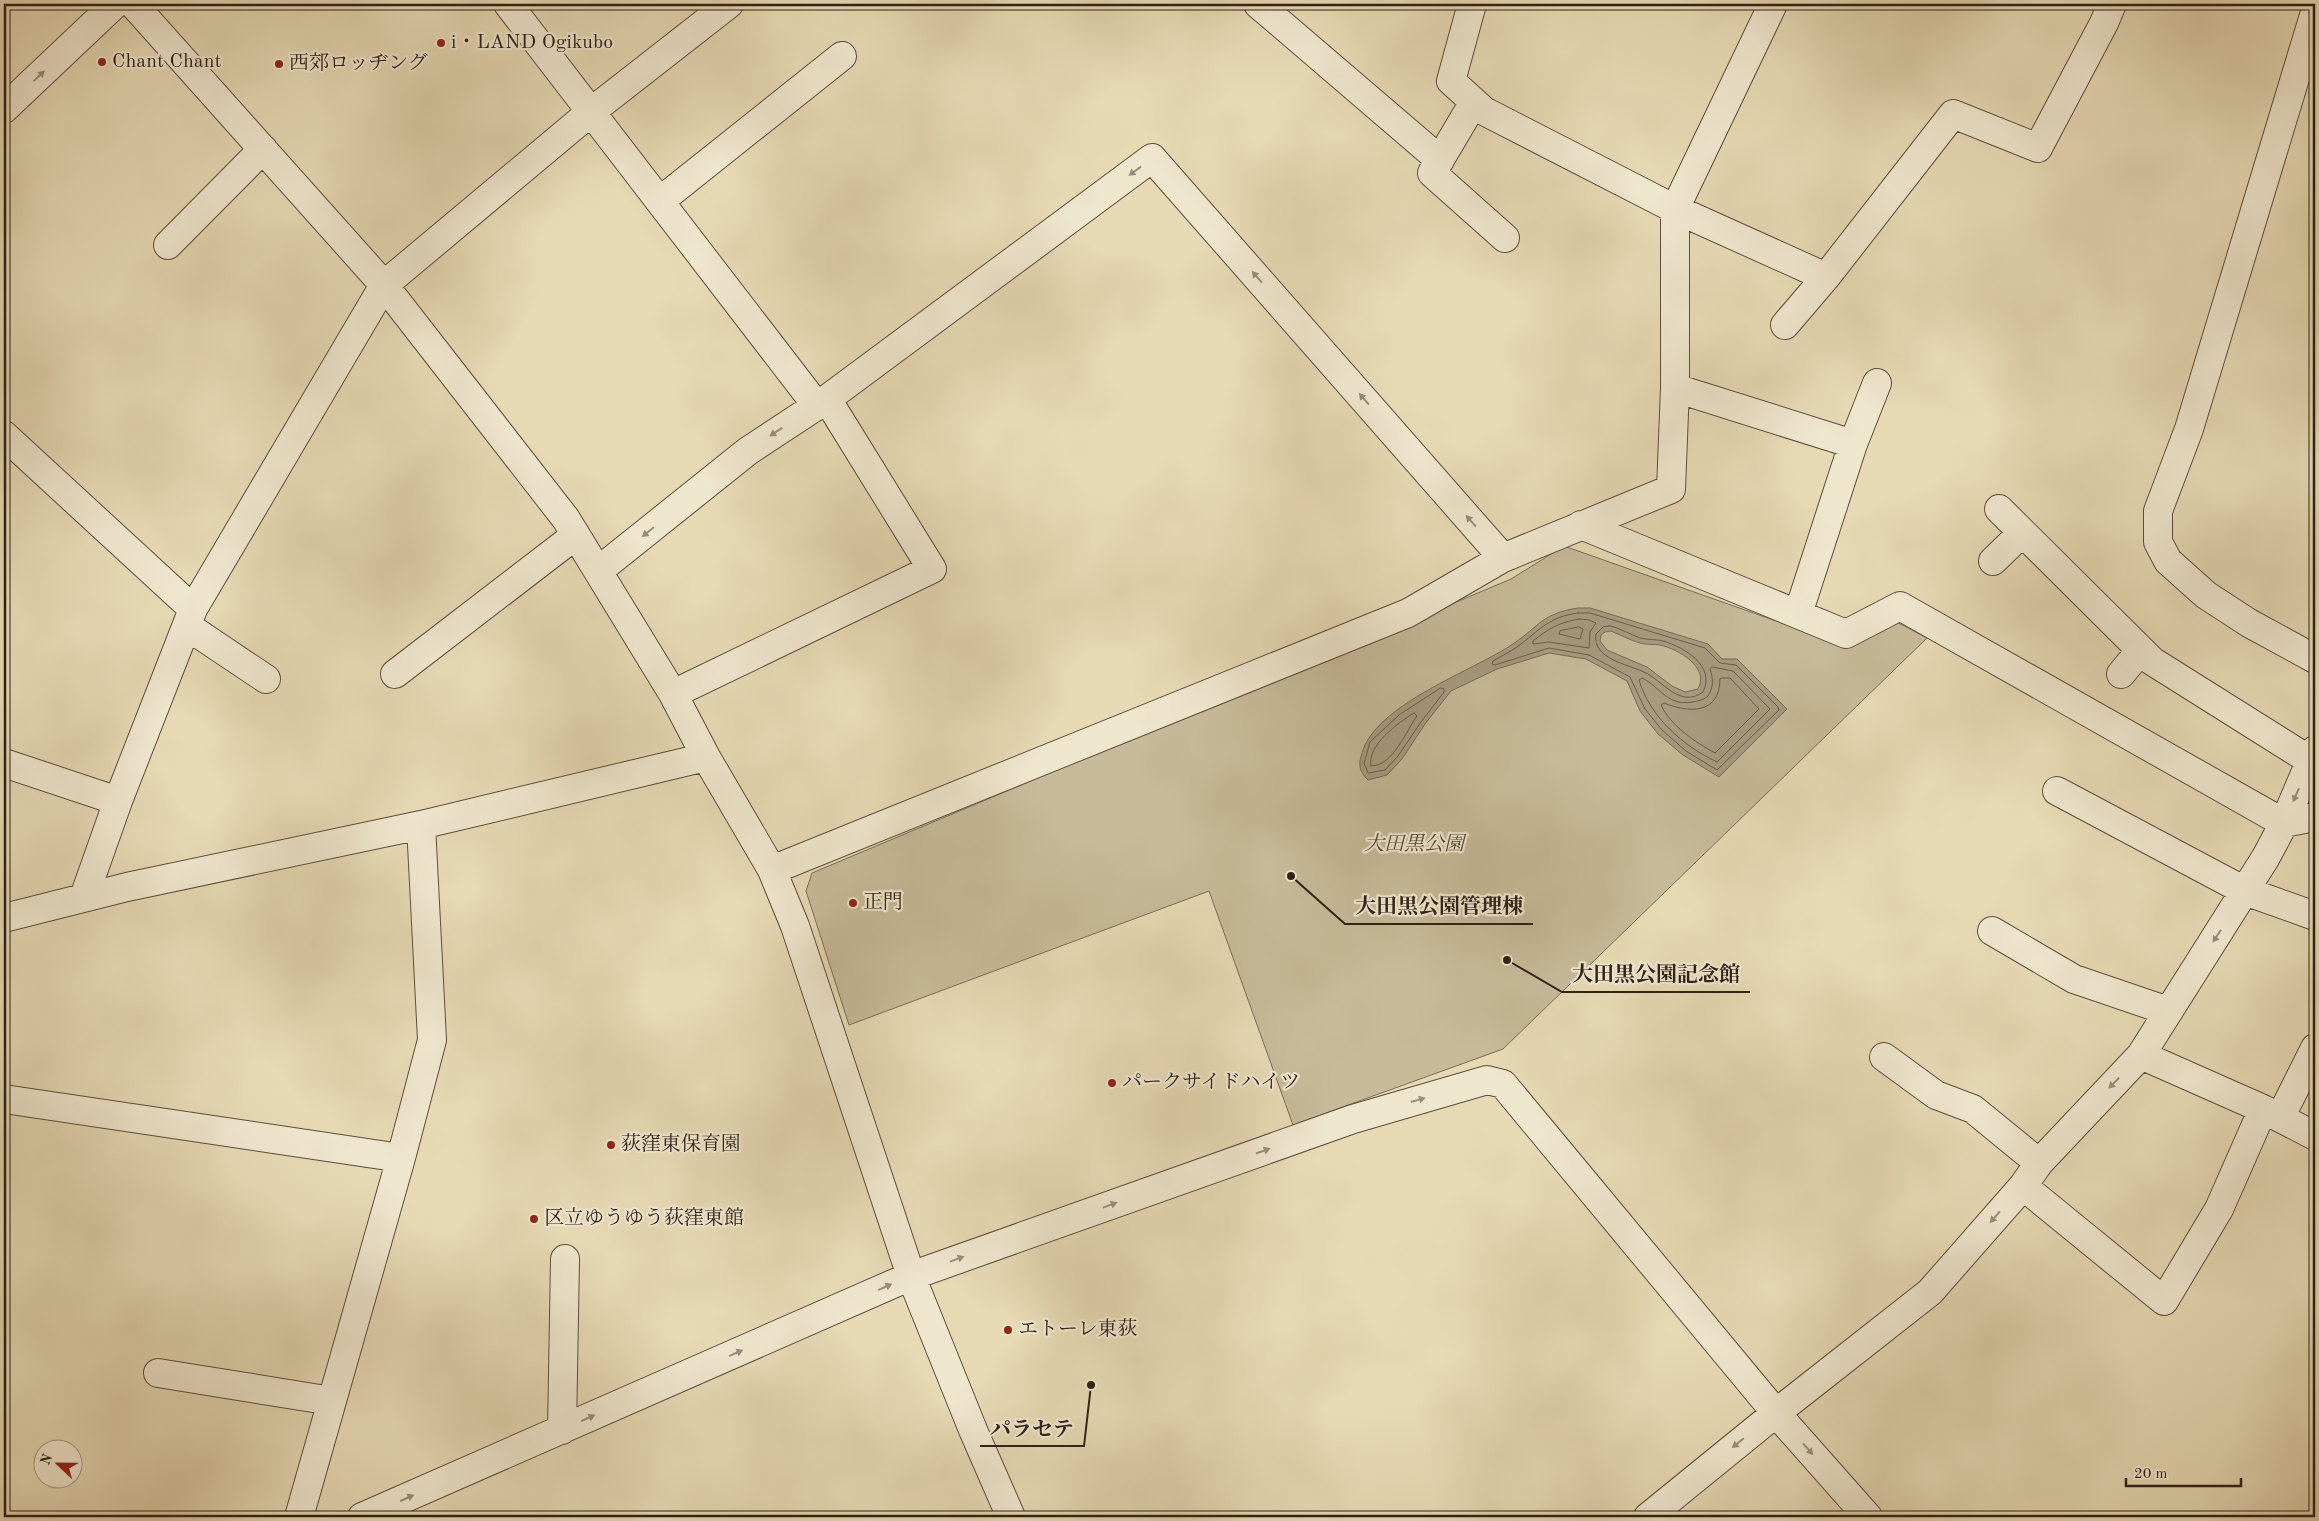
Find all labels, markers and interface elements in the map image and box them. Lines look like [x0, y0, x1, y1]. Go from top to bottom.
place label: i・LAND Ogikubo [451, 33, 613, 53]
marker: i・LAND Ogikubo [435, 37, 447, 49]
place label: Chant Chant [112, 52, 222, 72]
place label: 西郊ロッヂング [289, 52, 428, 74]
marker: Chant Chant [96, 56, 108, 68]
marker: 西郊ロッヂング [273, 58, 285, 70]
one-way arrow [33, 70, 45, 82]
one-way arrow [1128, 166, 1142, 176]
one-way arrow [1251, 271, 1262, 284]
one-way arrow [1358, 394, 1370, 406]
one-way arrow [770, 428, 783, 437]
one-way arrow [1465, 516, 1477, 528]
one-way arrow [641, 526, 654, 537]
one-way arrow [2292, 788, 2300, 802]
park label: 大田黒公園 [1364, 833, 1467, 855]
callout: 大田黒公園管理棟 [1345, 888, 1533, 924]
place label: 正門 [863, 891, 903, 913]
text: 大田黒公園管理棟 [1355, 895, 1523, 918]
marker: 正門 [847, 897, 859, 909]
one-way arrow [2212, 929, 2221, 943]
callout: 大田黒公園記念館 [1562, 956, 1750, 992]
text: 大田黒公園記念館 [1572, 963, 1740, 986]
place label: パークサイドハイツ [1122, 1072, 1300, 1093]
marker: パークサイドハイツ [1106, 1077, 1118, 1089]
one-way arrow [2108, 1077, 2120, 1089]
one-way arrow [1410, 1096, 1425, 1104]
place label: 荻窪東保育園 [621, 1133, 741, 1155]
marker: 荻窪東保育園 [605, 1139, 617, 1151]
one-way arrow [1256, 1147, 1271, 1155]
one-way arrow [1103, 1201, 1118, 1209]
place label: 区立ゆうゆう荻窪東館 [544, 1207, 744, 1229]
one-way arrow [1989, 1211, 2000, 1224]
marker: 区立ゆうゆう荻窪東館 [528, 1213, 540, 1225]
one-way arrow [950, 1255, 965, 1263]
one-way arrow [878, 1283, 892, 1291]
place label: エトーレ東荻 [1018, 1318, 1138, 1340]
marker: エトーレ東荻 [1002, 1324, 1014, 1336]
one-way arrow [729, 1348, 743, 1356]
callout: パラセテ [980, 1410, 1084, 1446]
one-way arrow [581, 1414, 595, 1422]
text: パラセテ [990, 1419, 1074, 1441]
north arrow [32, 1438, 82, 1488]
one-way arrow [1732, 1438, 1745, 1449]
one-way arrow [1802, 1443, 1814, 1455]
text: N [38, 1452, 55, 1467]
scale bar [2126, 1456, 2242, 1488]
text: 20 m [2134, 1467, 2168, 1482]
one-way arrow [400, 1493, 414, 1501]

